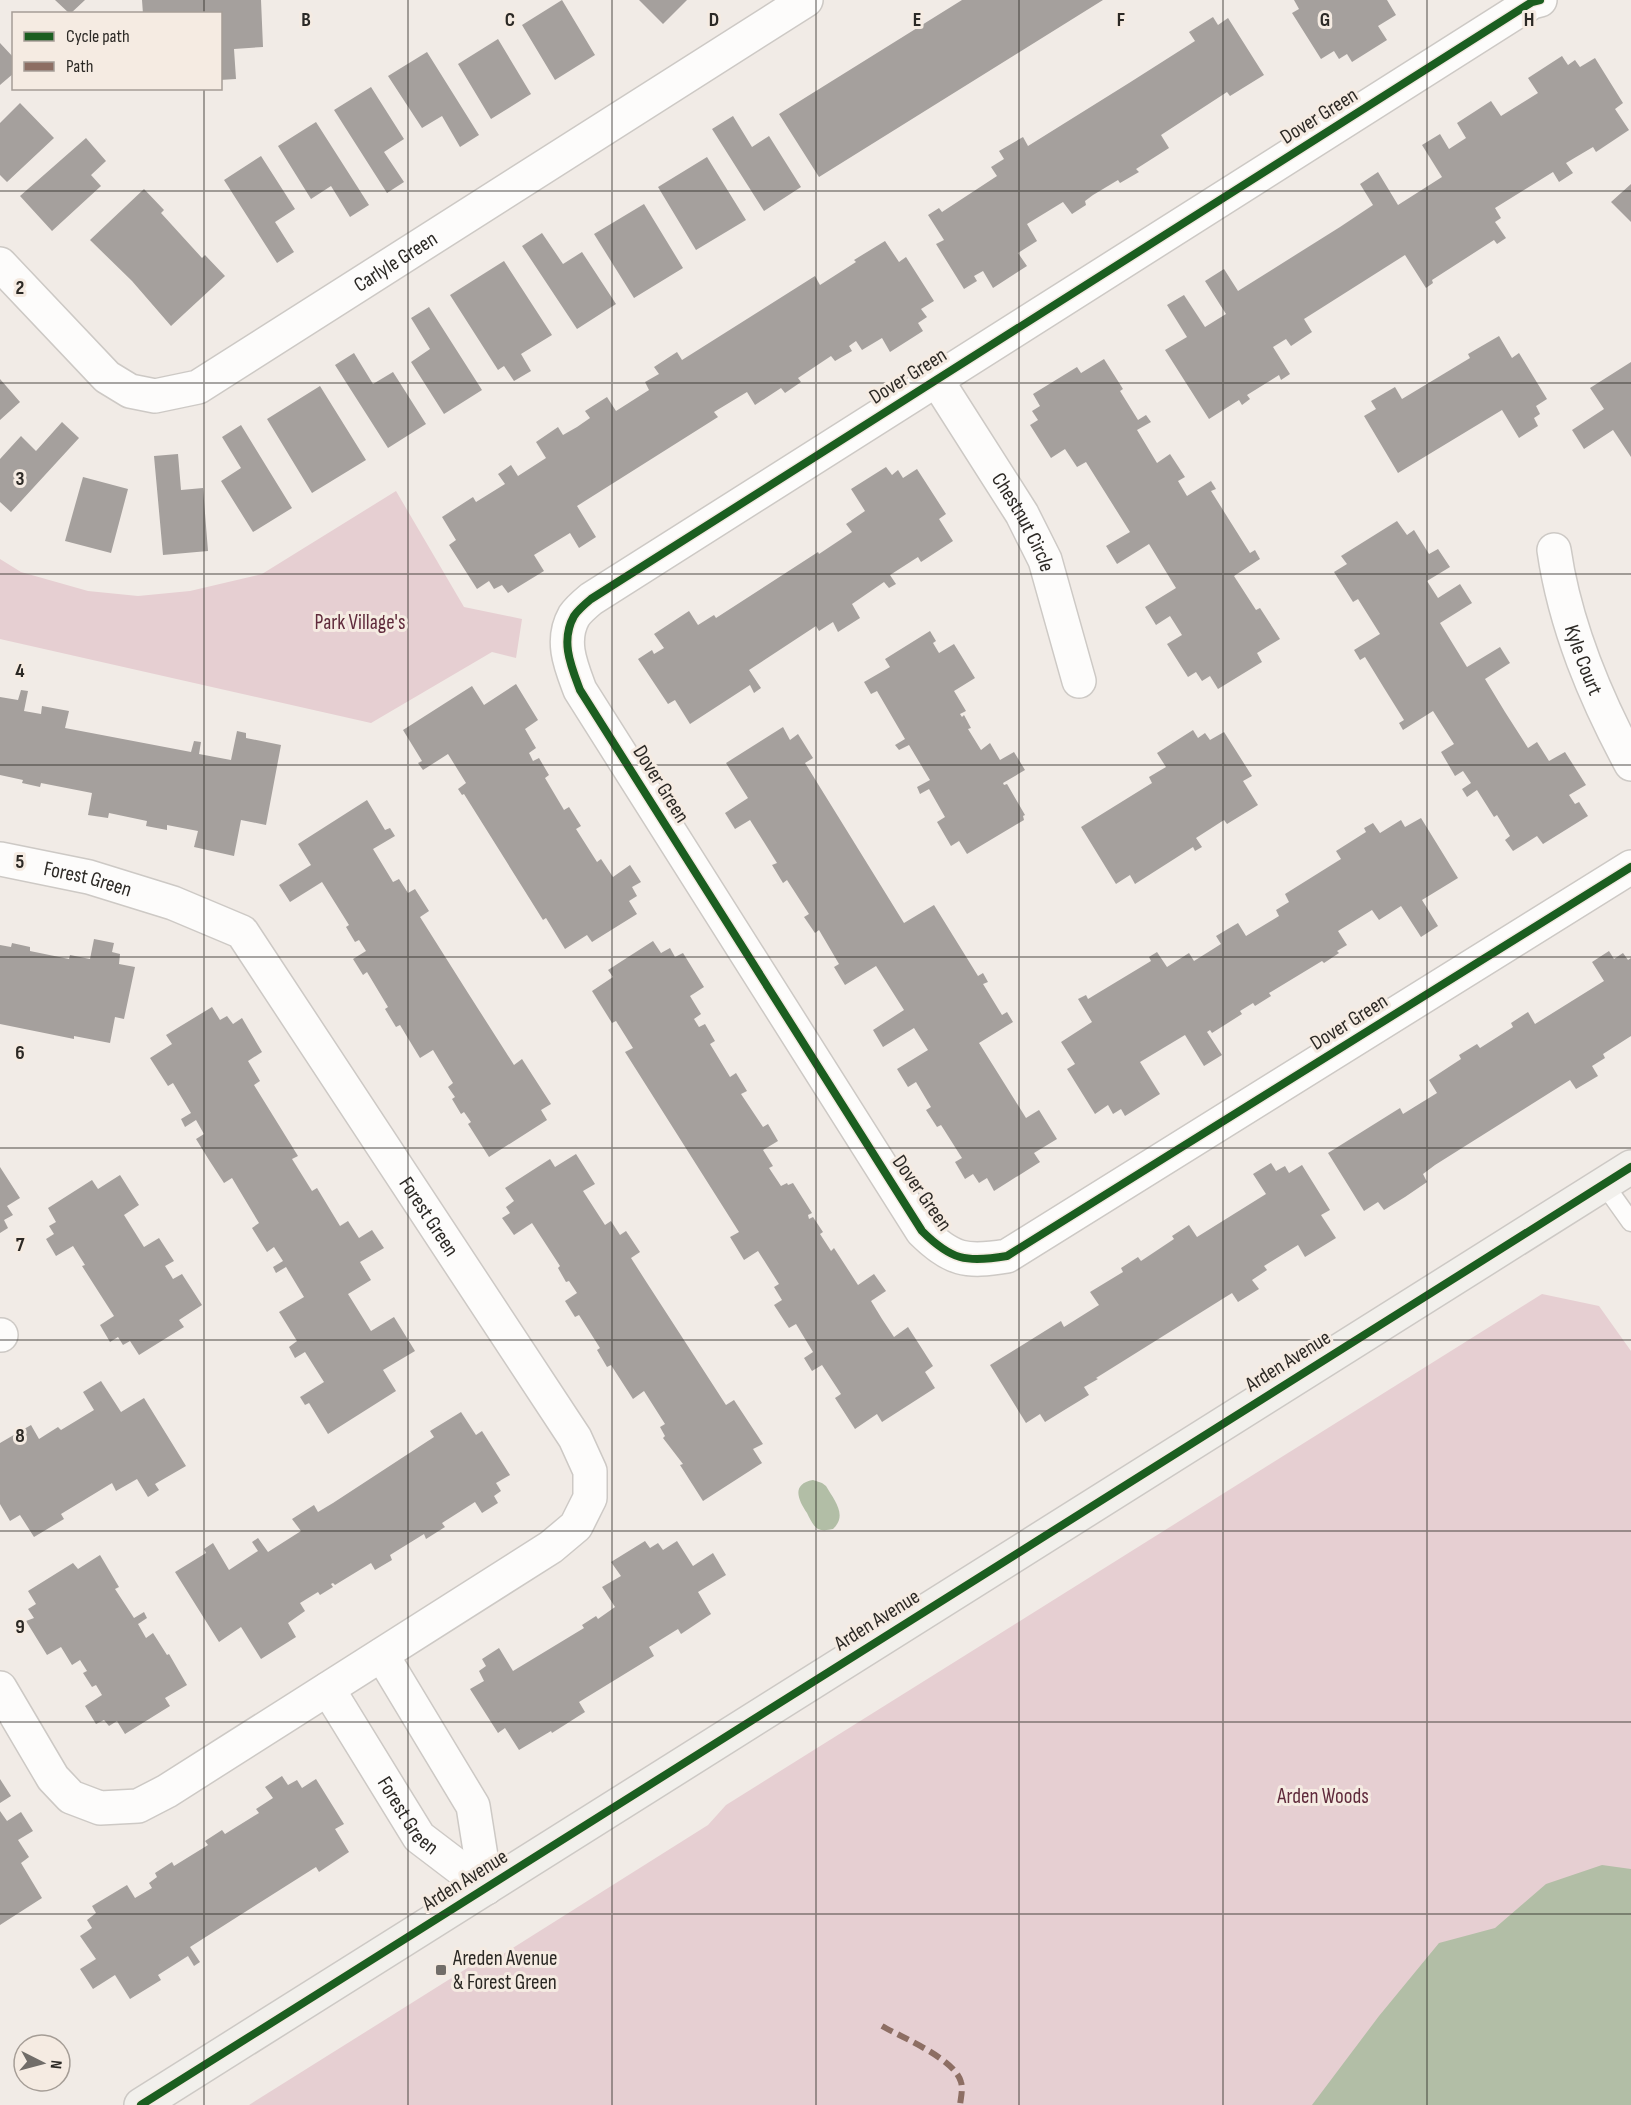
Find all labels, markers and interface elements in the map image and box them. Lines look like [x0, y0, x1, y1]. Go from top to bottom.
text: B [301, 8, 311, 32]
text: C [505, 8, 515, 32]
text: D [709, 8, 719, 32]
text: E [913, 8, 921, 32]
text: F [1117, 8, 1125, 32]
text: G [1320, 8, 1330, 32]
text: H [1524, 8, 1534, 32]
legend [12, 12, 222, 90]
text: Cycle path [66, 26, 130, 47]
text: Path [66, 56, 94, 77]
street label: Dover Green [1276, 82, 1362, 150]
street label: Carlyle Green [349, 226, 442, 297]
text: 2 [16, 276, 24, 300]
street label: Dover Green [865, 342, 951, 410]
text: 3 [16, 467, 25, 491]
street label: Chestnut Circle [986, 468, 1060, 574]
park label: Park Village's [315, 610, 405, 635]
street label: Kyle Court [1559, 622, 1608, 699]
text: 4 [15, 659, 25, 683]
street label: Dover Green [627, 741, 695, 827]
text: 5 [16, 850, 25, 874]
street label: Forest Green [42, 856, 135, 902]
street label: Dover Green [1306, 988, 1392, 1056]
text: 6 [15, 1041, 25, 1065]
street label: Dover Green [887, 1150, 957, 1236]
street label: Forest Green [394, 1172, 464, 1261]
text: 7 [16, 1233, 25, 1257]
street label: Arden Avenue [1240, 1325, 1335, 1398]
text: 8 [15, 1424, 25, 1448]
street label: Arden Avenue [829, 1584, 924, 1657]
text: 9 [15, 1615, 25, 1639]
street label: Forest Green [372, 1772, 443, 1860]
park label: Arden Woods [1276, 1784, 1369, 1809]
street label: Arden Avenue [417, 1844, 512, 1917]
place label: Areden Avenue & Forest Green [452, 1946, 557, 1995]
marker: Areden Avenue & Forest Green [434, 1963, 448, 1977]
north arrow [12, 2033, 72, 2093]
text: N [46, 2059, 65, 2070]

